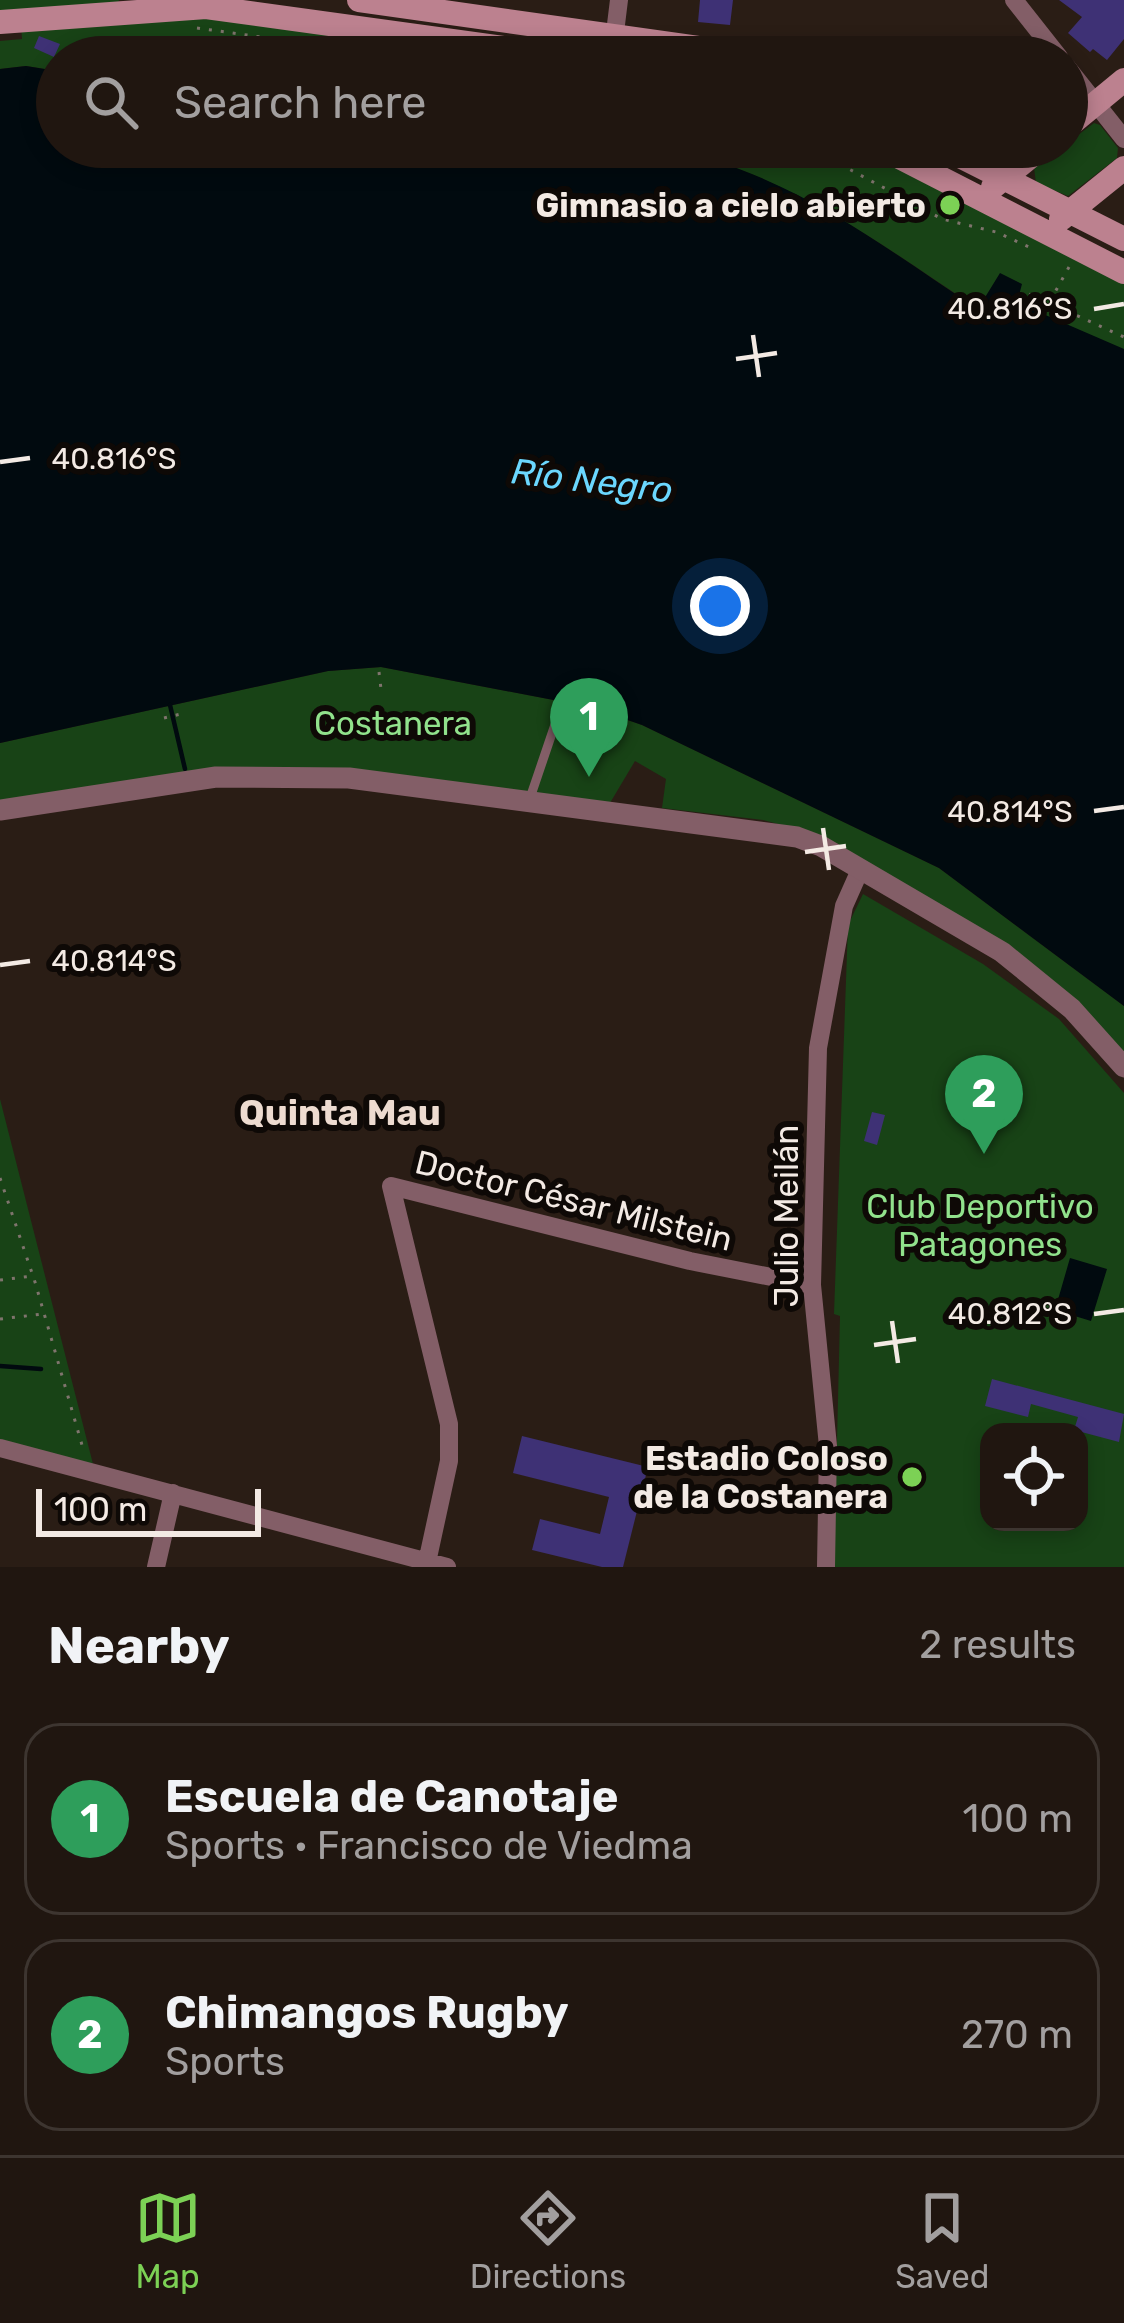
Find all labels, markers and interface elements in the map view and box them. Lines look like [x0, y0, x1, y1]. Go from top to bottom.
search box [36, 36, 1088, 168]
icon: search [78, 69, 144, 135]
text: Search here [174, 76, 426, 129]
place label: Gimnasio a cielo abierto [535, 186, 926, 225]
marker: Gimnasio a cielo abierto [937, 192, 963, 218]
text: 40.816°S [948, 291, 1072, 327]
text: 40.816°S [52, 441, 176, 477]
water label: Río Negro [509, 449, 675, 512]
your location [690, 576, 750, 636]
pin: 1 [550, 678, 628, 777]
park label: Costanera [314, 704, 472, 743]
text: 40.814°S [947, 794, 1073, 830]
text: 40.814°S [51, 943, 177, 979]
pin: 2 [945, 1055, 1023, 1154]
district label: Quinta Mau [239, 1091, 441, 1134]
street label: Julio Meilán [767, 1125, 806, 1307]
street label: Doctor César Milstein [411, 1142, 736, 1259]
park label: Club Deportivo Patagones [866, 1187, 1094, 1264]
text: 40.812°S [948, 1296, 1072, 1332]
map controls [980, 1423, 1088, 1531]
button: locate [980, 1423, 1088, 1531]
place label: Estadio Coloso de la Costanera [633, 1439, 888, 1516]
marker: Estadio Coloso de la Costanera [899, 1464, 925, 1490]
scale bar [36, 1483, 261, 1536]
text: 100 m [54, 1490, 147, 1529]
text: Nearby [48, 1615, 230, 1676]
text: 2 results [919, 1622, 1076, 1668]
text: Escuela de Canotaje [165, 1770, 618, 1823]
text: 1 [80, 1796, 100, 1842]
text: 100 m [963, 1796, 1073, 1842]
text: Sports · Francisco de Viedma [165, 1823, 693, 1869]
text: Chimangos Rugby [165, 1986, 569, 2039]
text: 2 [77, 2012, 103, 2058]
text: 270 m [961, 2012, 1073, 2058]
text: Sports [165, 2039, 285, 2085]
tab: Map [135, 2185, 201, 2296]
tab: Directions [470, 2185, 626, 2296]
tab: Saved [895, 2185, 989, 2296]

